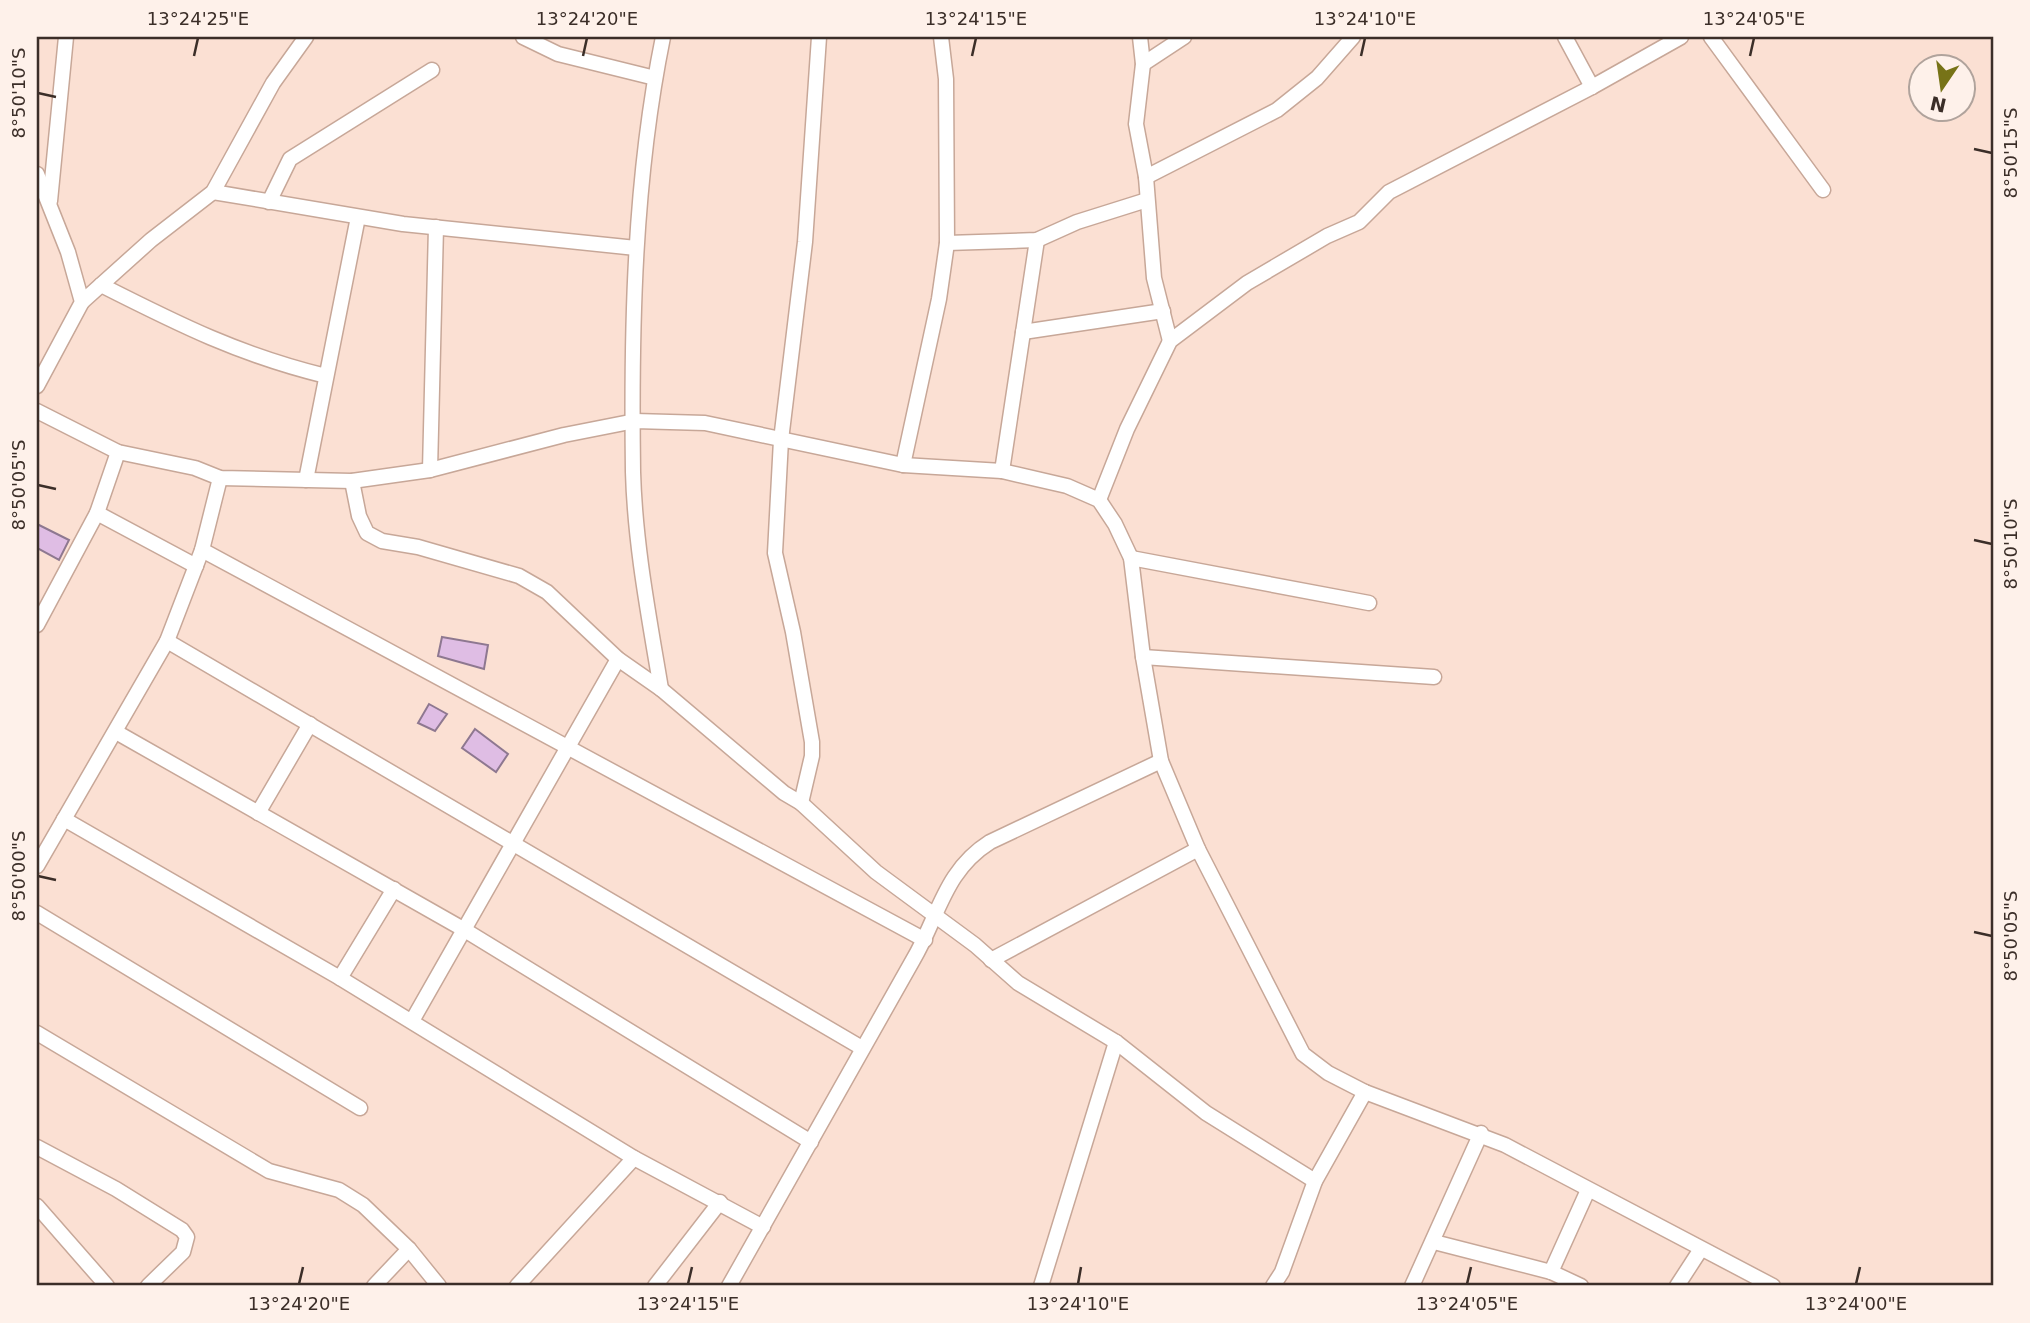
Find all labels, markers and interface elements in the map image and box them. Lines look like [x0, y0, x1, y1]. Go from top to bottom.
text: 13°24'25"E [147, 8, 249, 29]
text: 13°24'20"E [536, 8, 638, 29]
text: 13°24'15"E [925, 8, 1027, 29]
text: 13°24'10"E [1314, 8, 1416, 29]
text: 13°24'05"E [1703, 8, 1805, 29]
text: 8°50'10"S [8, 48, 29, 138]
north arrow [1908, 52, 1978, 122]
text: N [1928, 92, 1948, 117]
text: 8°50'15"S [2000, 108, 2021, 198]
text: 8°50'05"S [8, 440, 29, 530]
text: 8°50'10"S [2000, 499, 2021, 589]
text: 8°50'00"S [8, 831, 29, 921]
text: 8°50'05"S [2000, 891, 2021, 981]
text: 13°24'20"E [248, 1293, 350, 1314]
text: 13°24'15"E [637, 1293, 739, 1314]
text: 13°24'10"E [1027, 1293, 1129, 1314]
text: 13°24'05"E [1416, 1293, 1518, 1314]
text: 13°24'00"E [1805, 1293, 1907, 1314]

